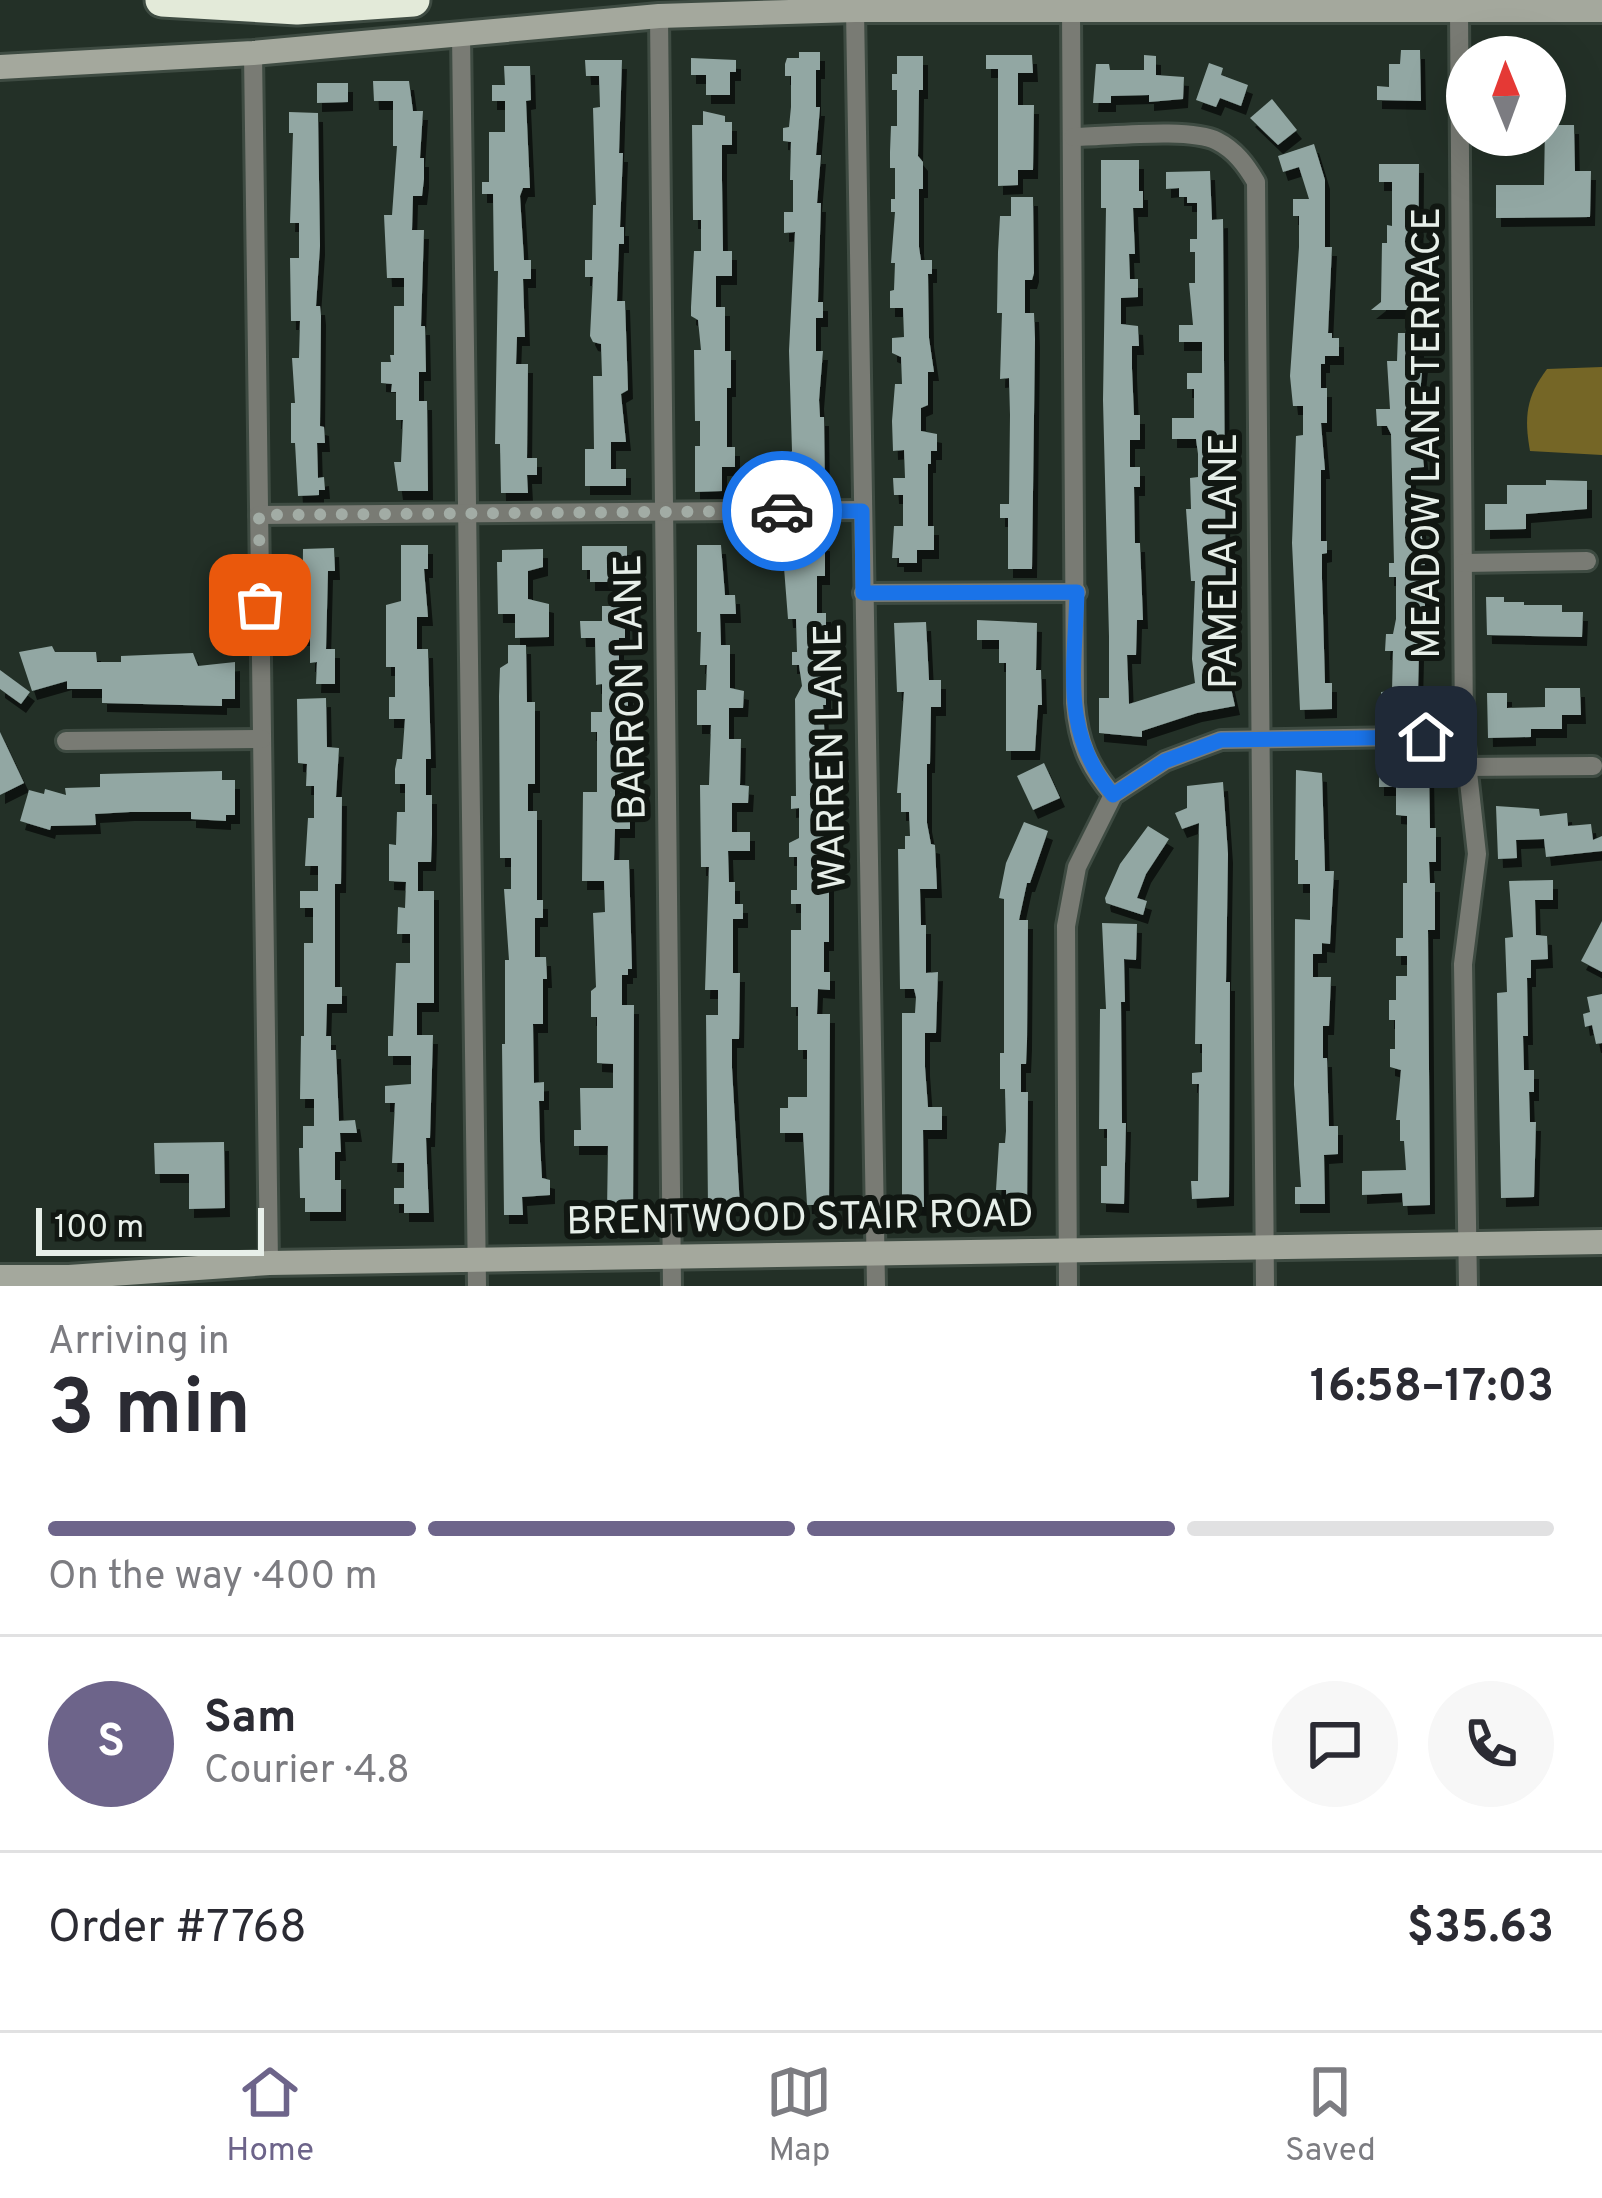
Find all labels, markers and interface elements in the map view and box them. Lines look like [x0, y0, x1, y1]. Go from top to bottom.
north arrow [1446, 36, 1566, 156]
map controls [1446, 36, 1566, 156]
street label: MEADOW LANE TERRACE [1405, 207, 1454, 659]
street label: PAMELA LANE [1202, 433, 1251, 689]
courier [722, 451, 842, 571]
icon: car [749, 478, 815, 544]
pin [209, 554, 311, 656]
street label: BARRON LANE [606, 554, 660, 820]
icon: bag [227, 572, 293, 638]
street label: WARREN LANE [806, 623, 860, 891]
pin [1375, 686, 1477, 788]
icon: home [1393, 704, 1459, 770]
street label: BRENTWOOD STAIR ROAD [566, 1191, 1034, 1249]
scale bar [36, 1202, 264, 1255]
text: 100 m [54, 1208, 144, 1250]
text: Arriving in [48, 1319, 230, 1368]
text: 16:58–17:03 [1310, 1360, 1554, 1417]
text: 3 min [48, 1363, 251, 1462]
text: On the way · 400 m [48, 1554, 377, 1603]
button: chat [1272, 1681, 1398, 1807]
button: phone [1428, 1681, 1554, 1807]
text: Sam [204, 1691, 296, 1748]
text: S [97, 1715, 125, 1772]
text: Courier · 4.8 [204, 1748, 410, 1797]
text: Order #7768 [48, 1901, 307, 1958]
text: $35.63 [1407, 1901, 1554, 1958]
tab: Home [226, 2059, 314, 2173]
tab: Map [766, 2059, 832, 2173]
tab: Saved [1285, 2059, 1376, 2173]

